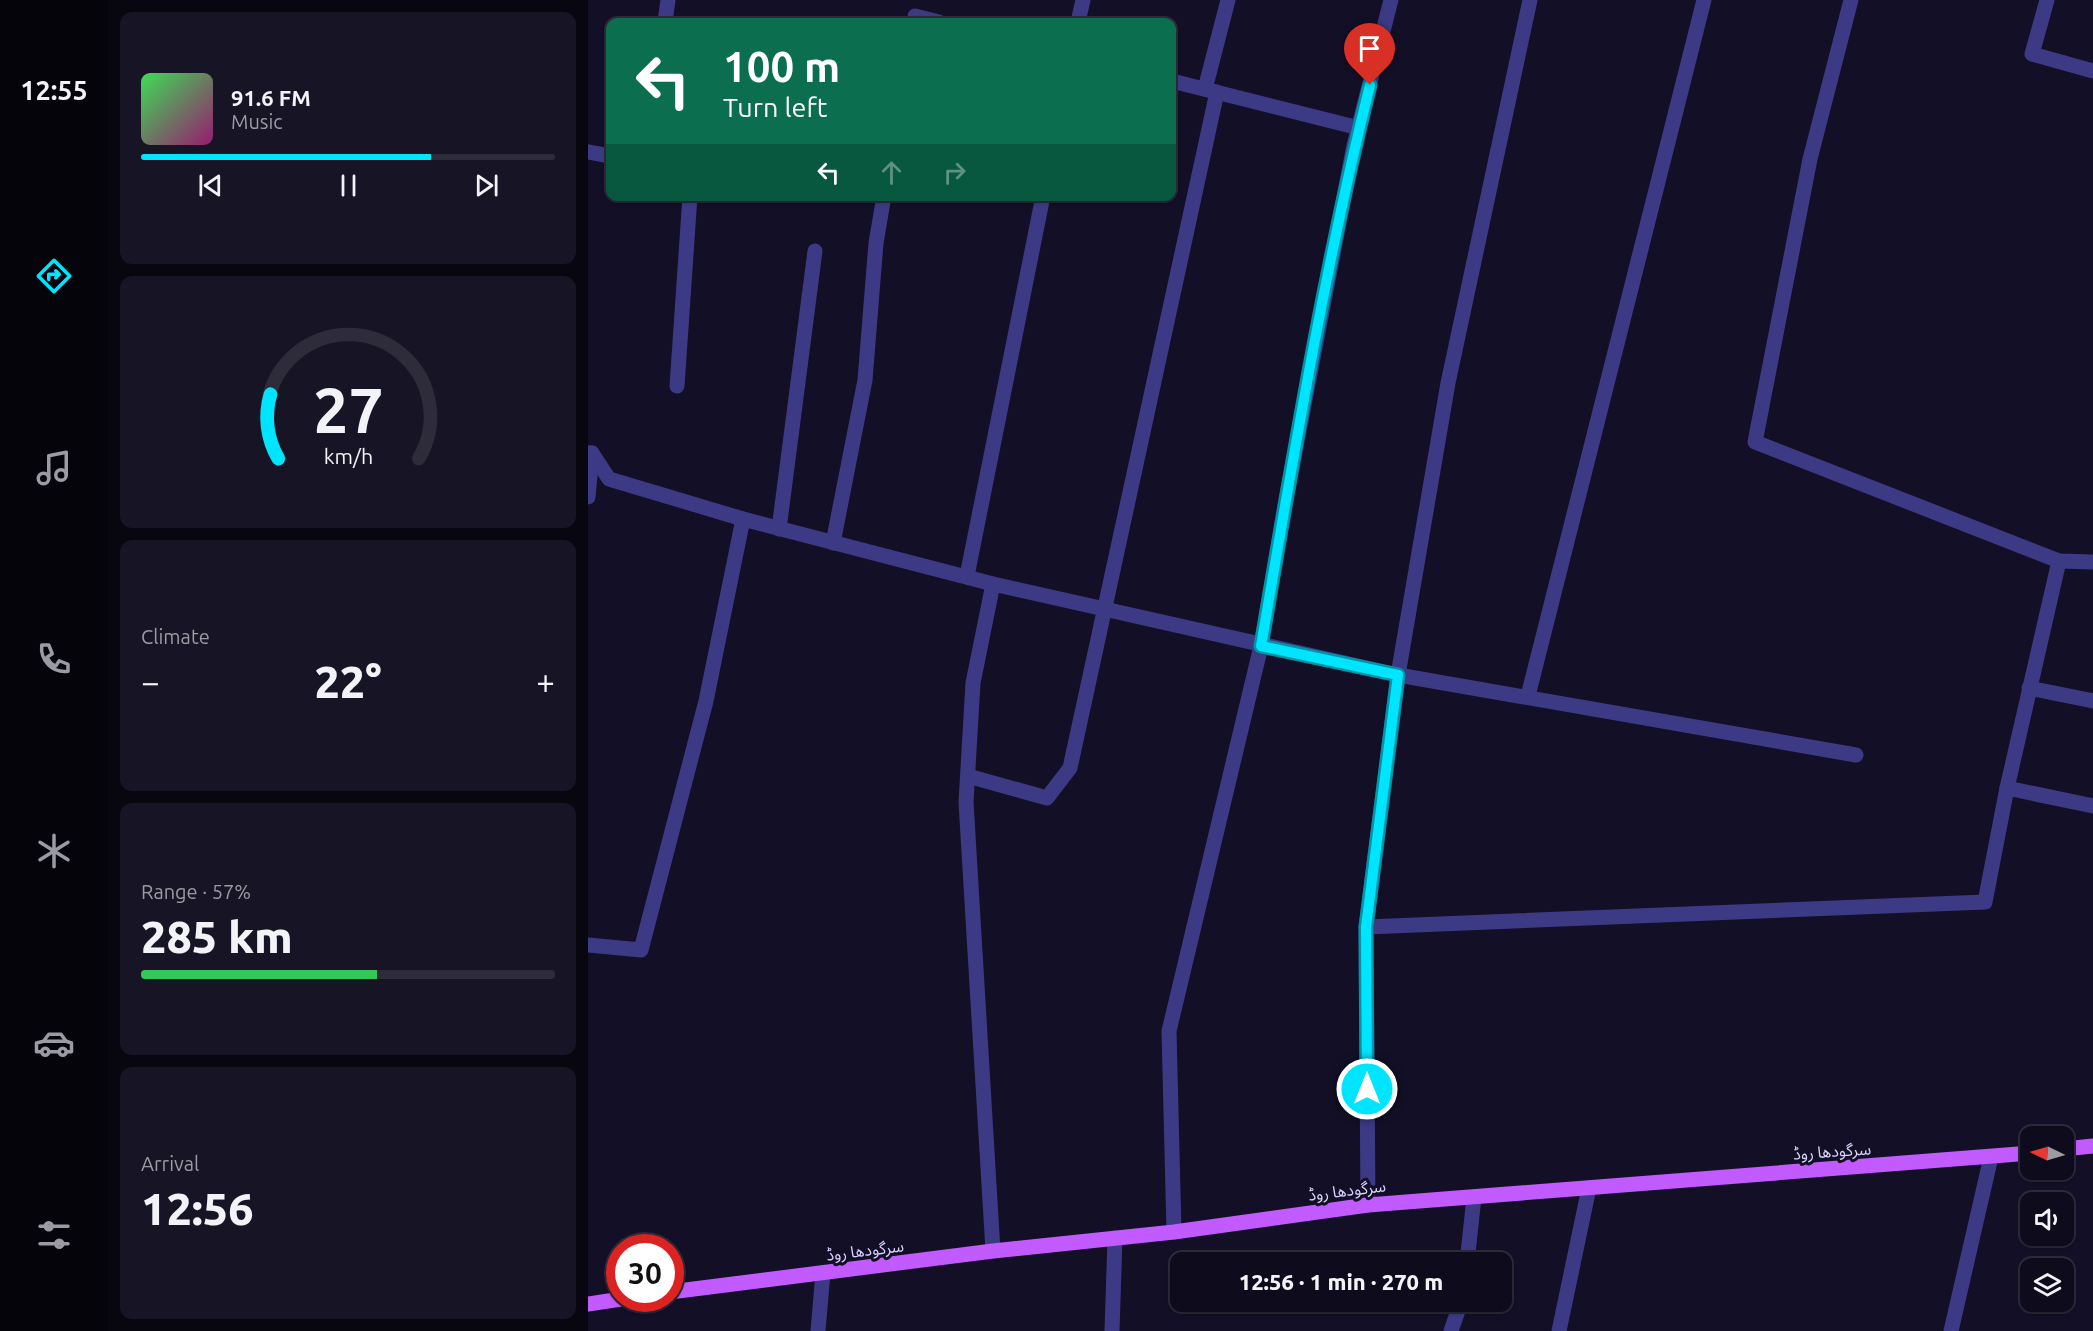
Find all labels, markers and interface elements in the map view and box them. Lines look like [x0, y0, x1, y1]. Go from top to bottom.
pin [1344, 23, 1395, 85]
icon: arrive [1353, 32, 1386, 65]
icon: left [624, 42, 702, 120]
text: 100 m [723, 43, 840, 90]
text: 12:55 [20, 75, 88, 105]
text: 91.6 FM [231, 85, 311, 110]
text: Turn left [723, 92, 827, 122]
text: Music [231, 110, 283, 133]
icon: left [812, 156, 845, 189]
icon: ahead [875, 156, 908, 189]
icon: right [938, 156, 971, 189]
icon: previous [194, 169, 227, 202]
icon: pause [332, 169, 365, 202]
icon: next [470, 169, 503, 202]
icon: directions [33, 255, 75, 297]
text: 27 [313, 375, 383, 445]
text: km/h [323, 444, 373, 468]
icon: music [33, 447, 75, 489]
text: Climate [141, 625, 210, 648]
icon: phone [33, 638, 75, 680]
text: 22° [314, 656, 382, 707]
text: − [141, 663, 160, 700]
text: + [536, 663, 555, 700]
icon: climate [33, 830, 75, 872]
text: Range · 57% [141, 880, 251, 903]
text: 285 km [141, 911, 293, 962]
icon: car [33, 1022, 75, 1064]
position arrow [1335, 1057, 1399, 1121]
north arrow [2020, 1126, 2074, 1180]
map controls [2020, 1126, 2074, 1312]
street label: سرگودھا روڈ [1792, 1139, 1872, 1164]
text: Arrival [141, 1152, 199, 1175]
street label: سرگودھا روڈ [1307, 1176, 1387, 1205]
text: 12:56 [141, 1183, 254, 1234]
button: sound [2020, 1192, 2074, 1246]
icon: filters [33, 1214, 75, 1256]
speed limit sign: 30 [606, 1234, 684, 1312]
street label: سرگودھا روڈ [825, 1236, 905, 1265]
button: layers [2020, 1258, 2074, 1312]
text: 12:56 · 1 min · 270 m [1239, 1269, 1443, 1294]

